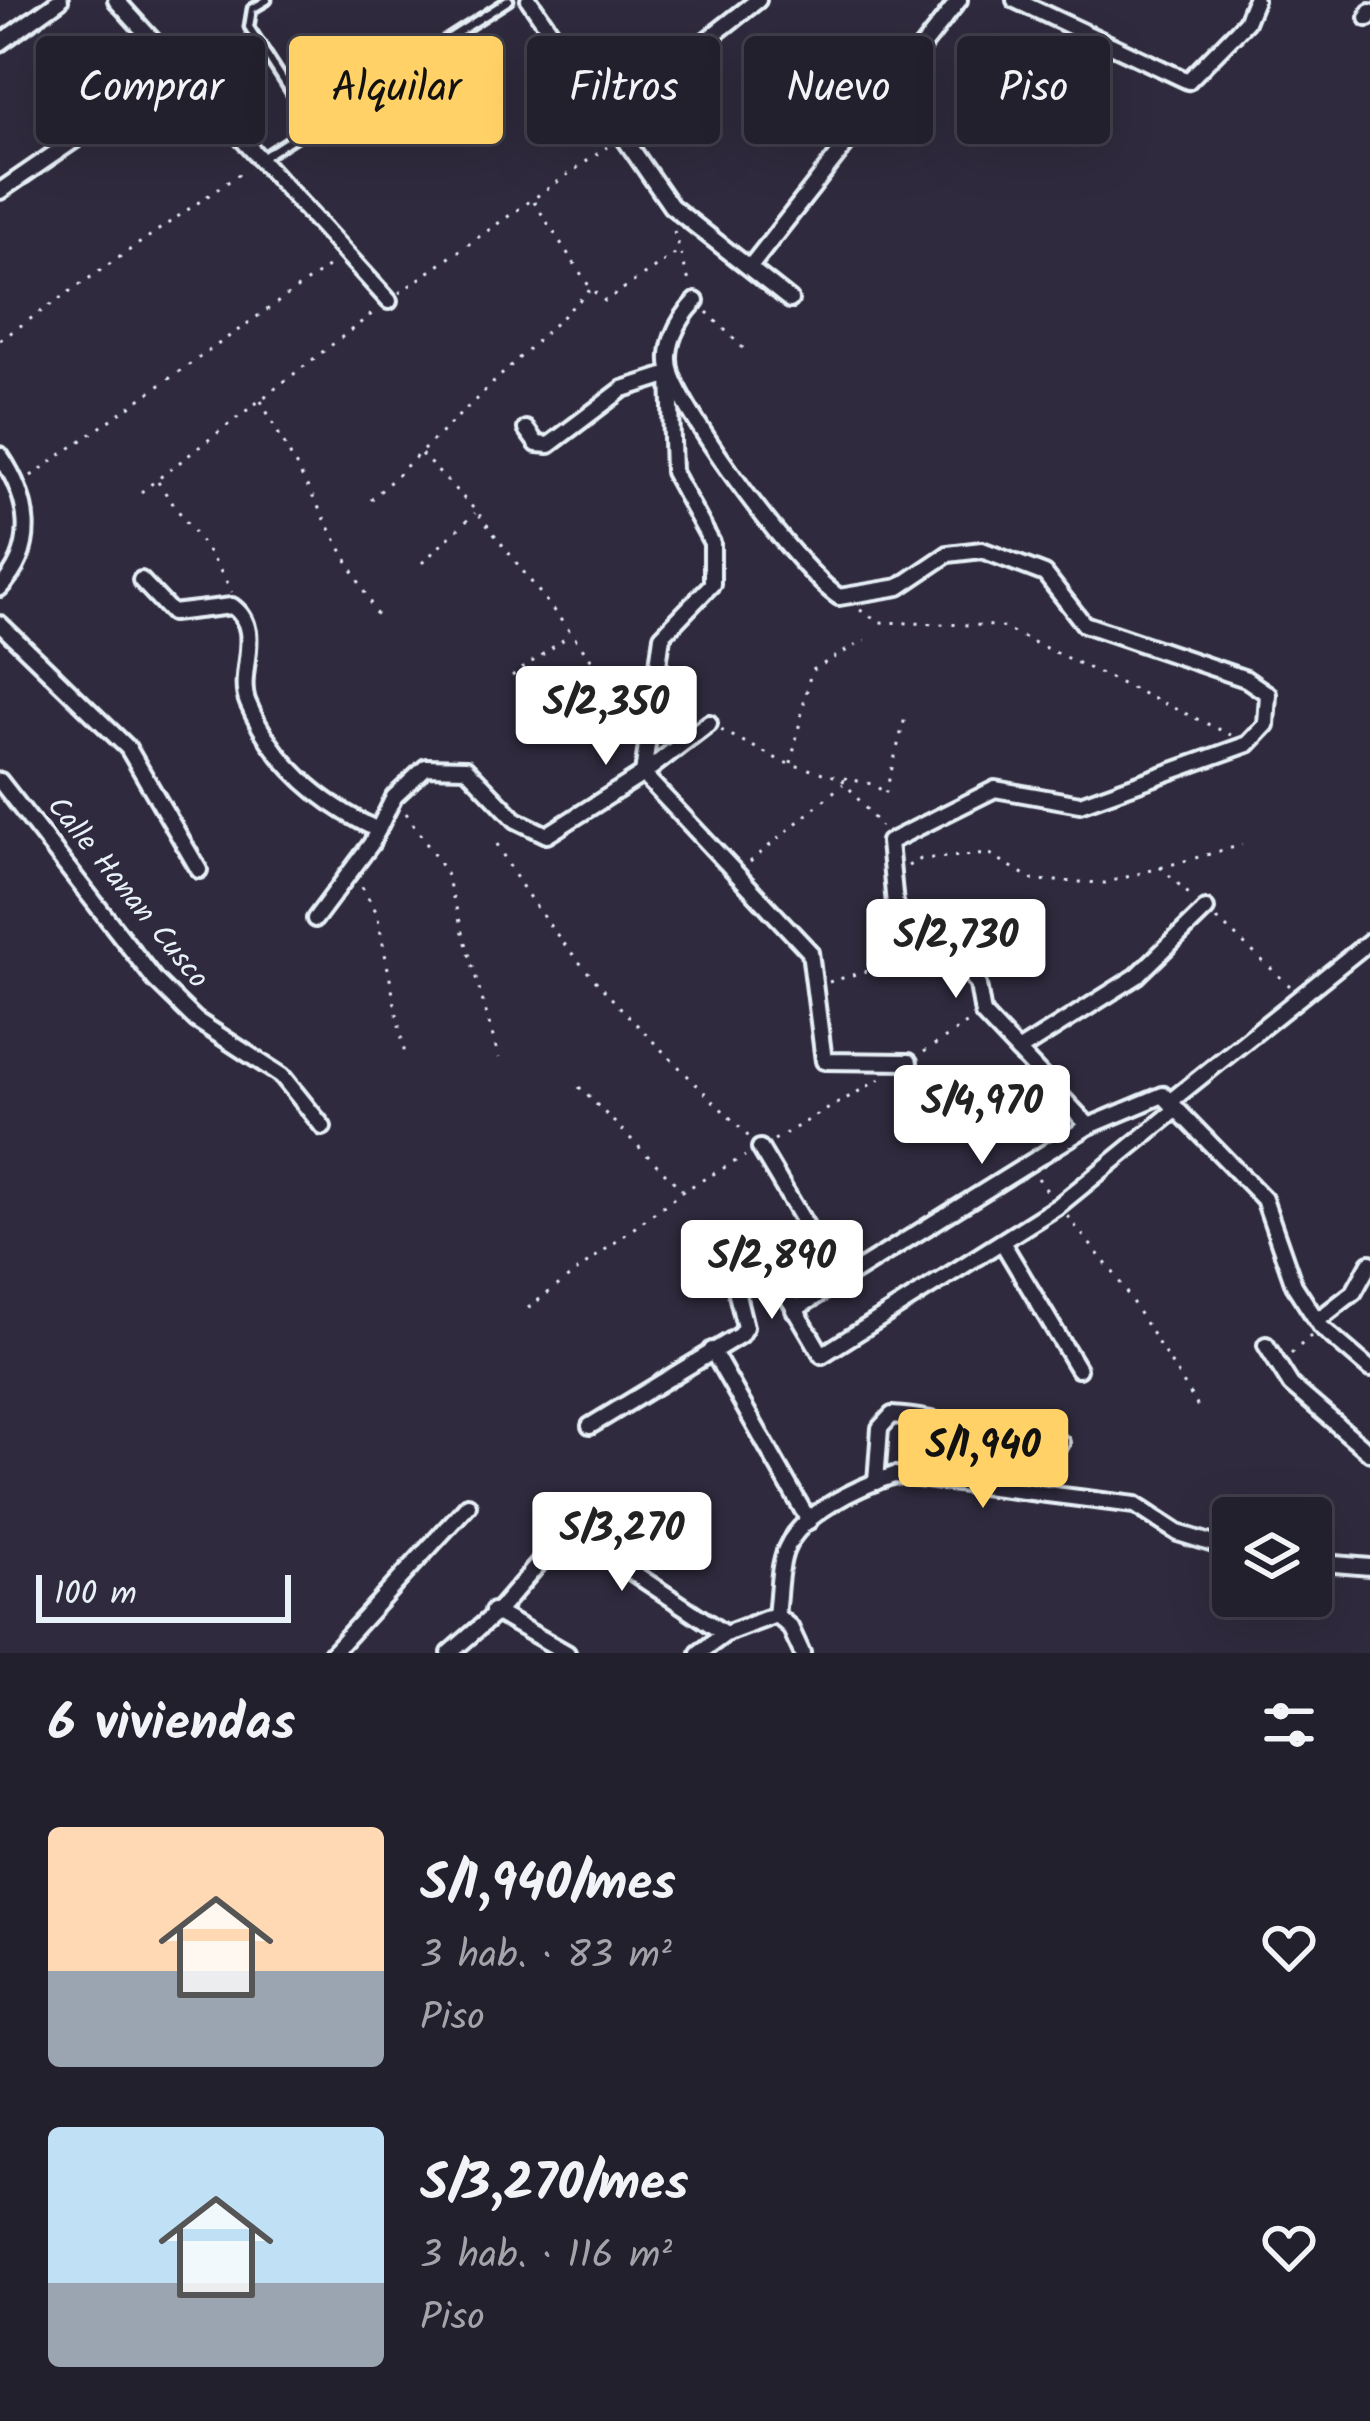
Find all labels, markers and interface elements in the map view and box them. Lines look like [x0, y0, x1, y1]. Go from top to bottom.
chip: Comprar [36, 36, 265, 144]
chip: Alquilar [289, 36, 503, 144]
chip: Filtros [527, 36, 720, 144]
chip: Nuevo [744, 36, 933, 144]
chip: Piso [957, 36, 1110, 144]
pin: S/2,350 [495, 666, 717, 768]
text: S/2,350 [543, 674, 669, 736]
street label: Calle Hanan Cusco [34, 786, 220, 1000]
pin: S/2,730 [845, 899, 1067, 1001]
text: S/2,730 [893, 907, 1019, 969]
pin: S/4,970 [871, 1065, 1093, 1167]
text: S/4,970 [921, 1073, 1043, 1135]
pin: S/2,890 [661, 1220, 883, 1322]
text: S/2,890 [708, 1228, 836, 1290]
pin: S/1,940 [872, 1409, 1094, 1511]
text: S/1,940 [925, 1417, 1041, 1479]
pin: S/3,270 [511, 1492, 733, 1594]
map controls [1212, 1497, 1332, 1617]
button: layers [1212, 1497, 1332, 1617]
text: S/3,270 [559, 1500, 685, 1562]
scale bar [36, 1569, 291, 1622]
text: 100 m [54, 1569, 137, 1622]
text: 6 viviendas [48, 1685, 295, 1766]
icon: filters [1256, 1692, 1322, 1758]
text: S/1,940/mes [420, 1845, 676, 1926]
icon: home [144, 1875, 288, 2019]
icon: heart [1256, 1914, 1322, 1980]
text: 3 hab. · 83 m² [420, 1926, 672, 1988]
text: Piso [420, 1988, 485, 2050]
text: S/3,270/mes [420, 2145, 689, 2226]
icon: home [144, 2175, 288, 2319]
icon: heart [1256, 2214, 1322, 2280]
text: 3 hab. · 116 m² [420, 2226, 672, 2288]
text: Piso [420, 2288, 485, 2350]

